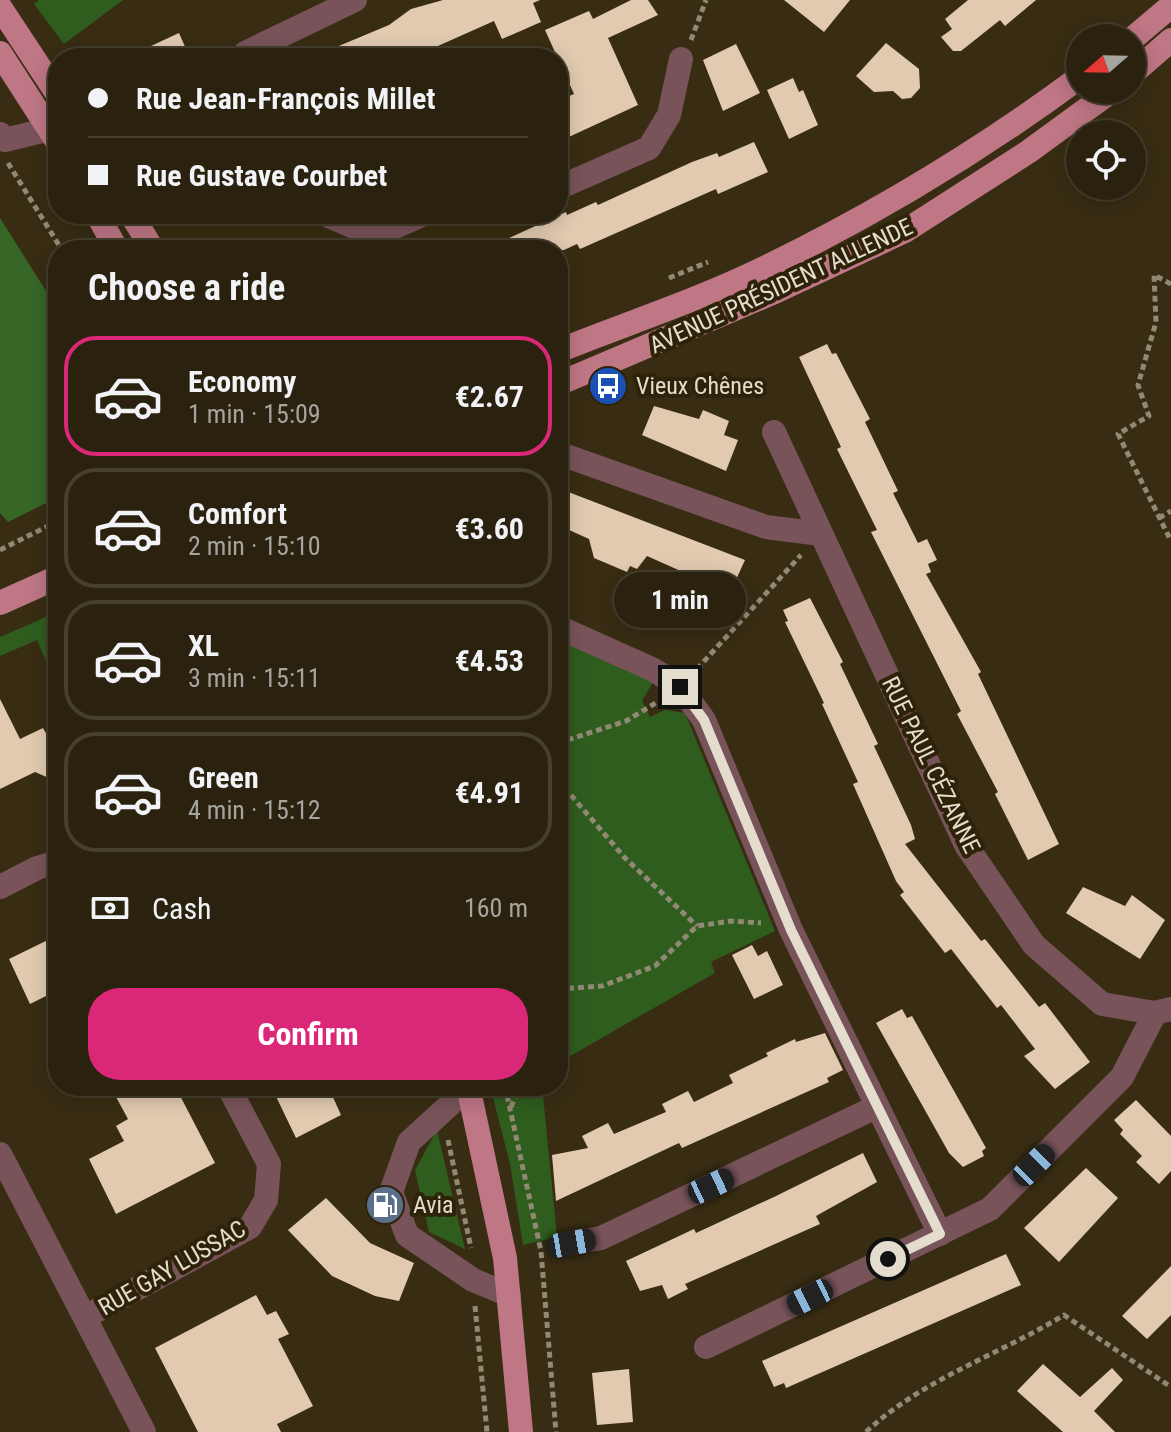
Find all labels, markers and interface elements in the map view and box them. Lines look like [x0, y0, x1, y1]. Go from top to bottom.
north arrow [1066, 24, 1146, 104]
map controls [1066, 24, 1146, 200]
text: Rue Jean-François Millet [136, 81, 436, 116]
button: locate [1066, 120, 1146, 200]
text: Rue Gustave Courbet [136, 158, 387, 193]
street label: AVENUE PRÉSIDENT ALLENDE [645, 213, 917, 359]
text: Choose a ride [88, 267, 285, 309]
icon: car [92, 360, 164, 432]
text: Economy [188, 364, 296, 399]
bus stop icon: Vieux Chênes [587, 365, 629, 407]
place label: Vieux Chênes [636, 372, 764, 400]
text: €2.67 [455, 379, 524, 414]
text: 1 min · 15:09 [188, 399, 321, 429]
icon: car [92, 492, 164, 564]
text: Comfort [188, 496, 287, 531]
text: €3.60 [455, 511, 524, 546]
text: 2 min · 15:10 [188, 531, 321, 561]
callout: 1 min [614, 571, 746, 627]
text: 1 min [651, 585, 709, 615]
icon: car [92, 624, 164, 696]
text: XL [188, 628, 219, 663]
text: €4.53 [455, 643, 524, 678]
text: 3 min · 15:11 [188, 663, 321, 693]
route end [662, 669, 698, 705]
street label: RUE PAUL CÉZANNE [876, 672, 986, 858]
icon: car [92, 756, 164, 828]
text: Green [188, 760, 259, 795]
text: €4.91 [455, 775, 524, 810]
text: 4 min · 15:12 [188, 795, 321, 825]
icon: cash [88, 886, 132, 930]
text: Cash [152, 891, 212, 926]
text: 160 m [464, 893, 528, 923]
button: Confirm [88, 988, 528, 1080]
car [1009, 1140, 1059, 1190]
car [684, 1165, 738, 1207]
fuel station icon: Avia [364, 1184, 406, 1226]
place label: Avia [413, 1191, 454, 1219]
street label: RUE GAY LUSSAC [93, 1215, 251, 1321]
car [546, 1227, 598, 1259]
route start [870, 1241, 906, 1277]
car [783, 1276, 837, 1318]

